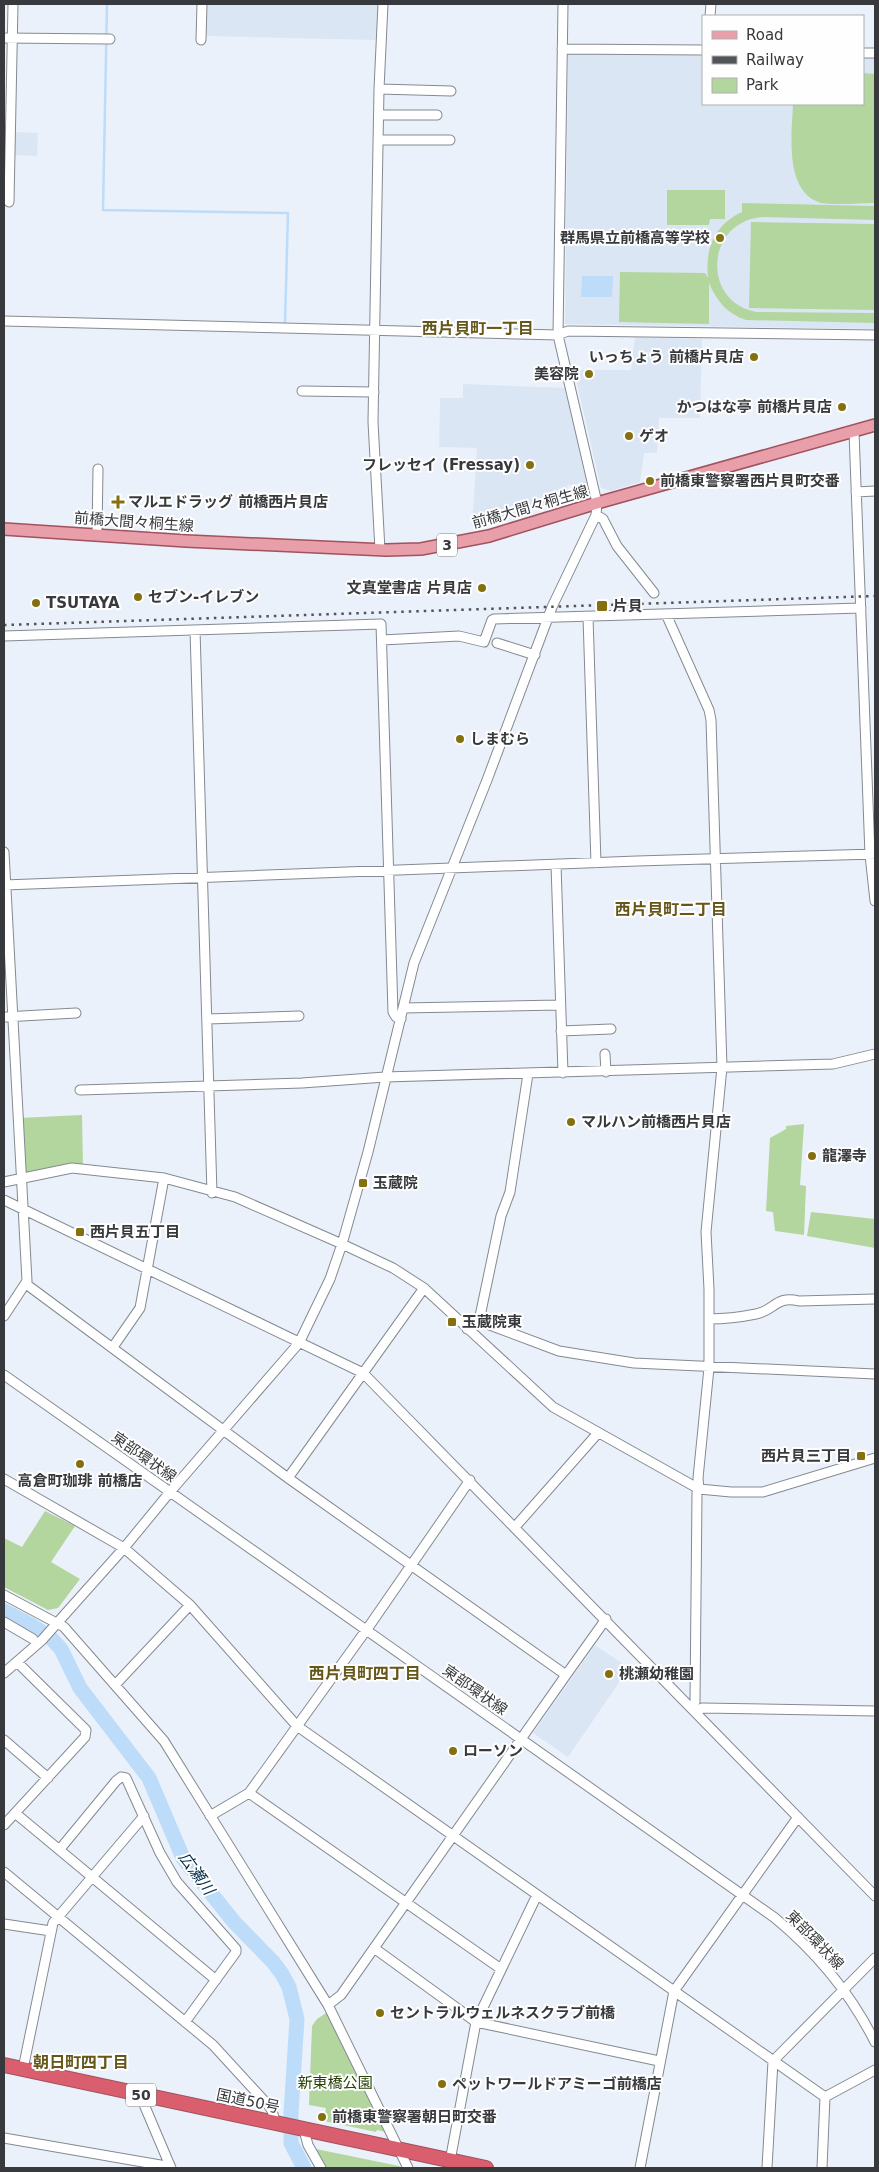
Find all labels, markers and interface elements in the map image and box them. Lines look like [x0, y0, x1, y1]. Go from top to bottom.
legend [702, 15, 864, 105]
text: Road [746, 26, 784, 44]
text: Railway [746, 51, 804, 69]
text: Park [746, 76, 779, 94]
place label: 群馬県立前橋高等学校 [560, 229, 710, 247]
marker: 群馬県立前橋高等学校 [714, 232, 726, 244]
district label: 西片貝町一丁目 [422, 319, 534, 338]
place label: いっちょう 前橋片貝店 [589, 348, 744, 366]
marker: いっちょう 前橋片貝店 [748, 351, 760, 363]
place label: 美容院 [534, 365, 579, 383]
marker: 美容院 [583, 368, 595, 380]
place label: かつはな亭 前橋片貝店 [677, 398, 832, 416]
marker: かつはな亭 前橋片貝店 [836, 401, 848, 413]
place label: ゲオ [639, 427, 669, 445]
marker: ゲオ [623, 430, 635, 442]
place label: フレッセイ (Fressay) [362, 456, 520, 474]
marker: フレッセイ (Fressay) [524, 459, 536, 471]
place label: 前橋東警察署西片貝町交番 [660, 472, 840, 490]
marker: 前橋東警察署西片貝町交番 [644, 475, 656, 487]
street label: 前橋大間々桐生線 [470, 482, 590, 532]
place label: マルエドラッグ 前橋西片貝店 [128, 493, 328, 511]
marker: マルエドラッグ 前橋西片貝店 [112, 496, 124, 508]
street label: 前橋大間々桐生線 [74, 509, 194, 535]
road number: 3 [437, 534, 457, 556]
place label: 文真堂書店 片貝店 [347, 579, 472, 597]
marker: 文真堂書店 片貝店 [476, 582, 488, 594]
place label: セブン-イレブン [148, 588, 259, 606]
marker: セブン-イレブン [132, 591, 144, 603]
place label: TSUTAYA [46, 594, 120, 612]
marker: TSUTAYA [30, 597, 42, 609]
place label: 片貝 [613, 597, 643, 615]
marker: 片貝 [595, 599, 609, 613]
place label: しまむら [470, 730, 530, 748]
marker: しまむら [454, 733, 466, 745]
district label: 西片貝町二丁目 [615, 900, 727, 919]
place label: マルハン前橋西片貝店 [581, 1113, 731, 1131]
marker: マルハン前橋西片貝店 [565, 1116, 577, 1128]
place label: 龍澤寺 [822, 1147, 867, 1165]
marker: 龍澤寺 [806, 1150, 818, 1162]
place label: 玉蔵院 [373, 1174, 418, 1192]
marker: 玉蔵院 [357, 1177, 369, 1189]
place label: 西片貝五丁目 [90, 1223, 180, 1241]
marker: 西片貝五丁目 [74, 1226, 86, 1238]
place label: 玉蔵院東 [462, 1313, 522, 1331]
marker: 玉蔵院東 [446, 1316, 458, 1328]
street label: 東部環状線 [108, 1428, 180, 1486]
place label: 西片貝三丁目 [761, 1447, 851, 1465]
marker: 西片貝三丁目 [855, 1450, 867, 1462]
marker: 高倉町珈琲 前橋店 [74, 1458, 86, 1470]
place label: 高倉町珈琲 前橋店 [17, 1472, 143, 1490]
street label: 東部環状線 [439, 1661, 511, 1719]
district label: 西片貝町四丁目 [309, 1664, 421, 1683]
place label: 桃瀬幼稚園 [619, 1665, 694, 1683]
marker: 桃瀬幼稚園 [603, 1668, 615, 1680]
place label: ローソン [463, 1742, 523, 1760]
marker: ローソン [447, 1745, 459, 1757]
water label: 広瀬川 [175, 1848, 220, 1900]
street label: 東部環状線 [782, 1907, 848, 1973]
place label: セントラルウェルネスクラブ前橋 [390, 2004, 616, 2022]
marker: セントラルウェルネスクラブ前橋 [374, 2007, 386, 2019]
district label: 朝日町四丁目 [33, 2053, 129, 2072]
park label: 新東橋公園 [297, 2074, 373, 2092]
place label: ペットワールドアミーゴ前橋店 [452, 2075, 662, 2093]
marker: ペットワールドアミーゴ前橋店 [436, 2078, 448, 2090]
road number: 50 [126, 2084, 156, 2106]
street label: 国道50号 [215, 2086, 281, 2116]
place label: 前橋東警察署朝日町交番 [332, 2108, 497, 2126]
marker: 前橋東警察署朝日町交番 [316, 2111, 328, 2123]

